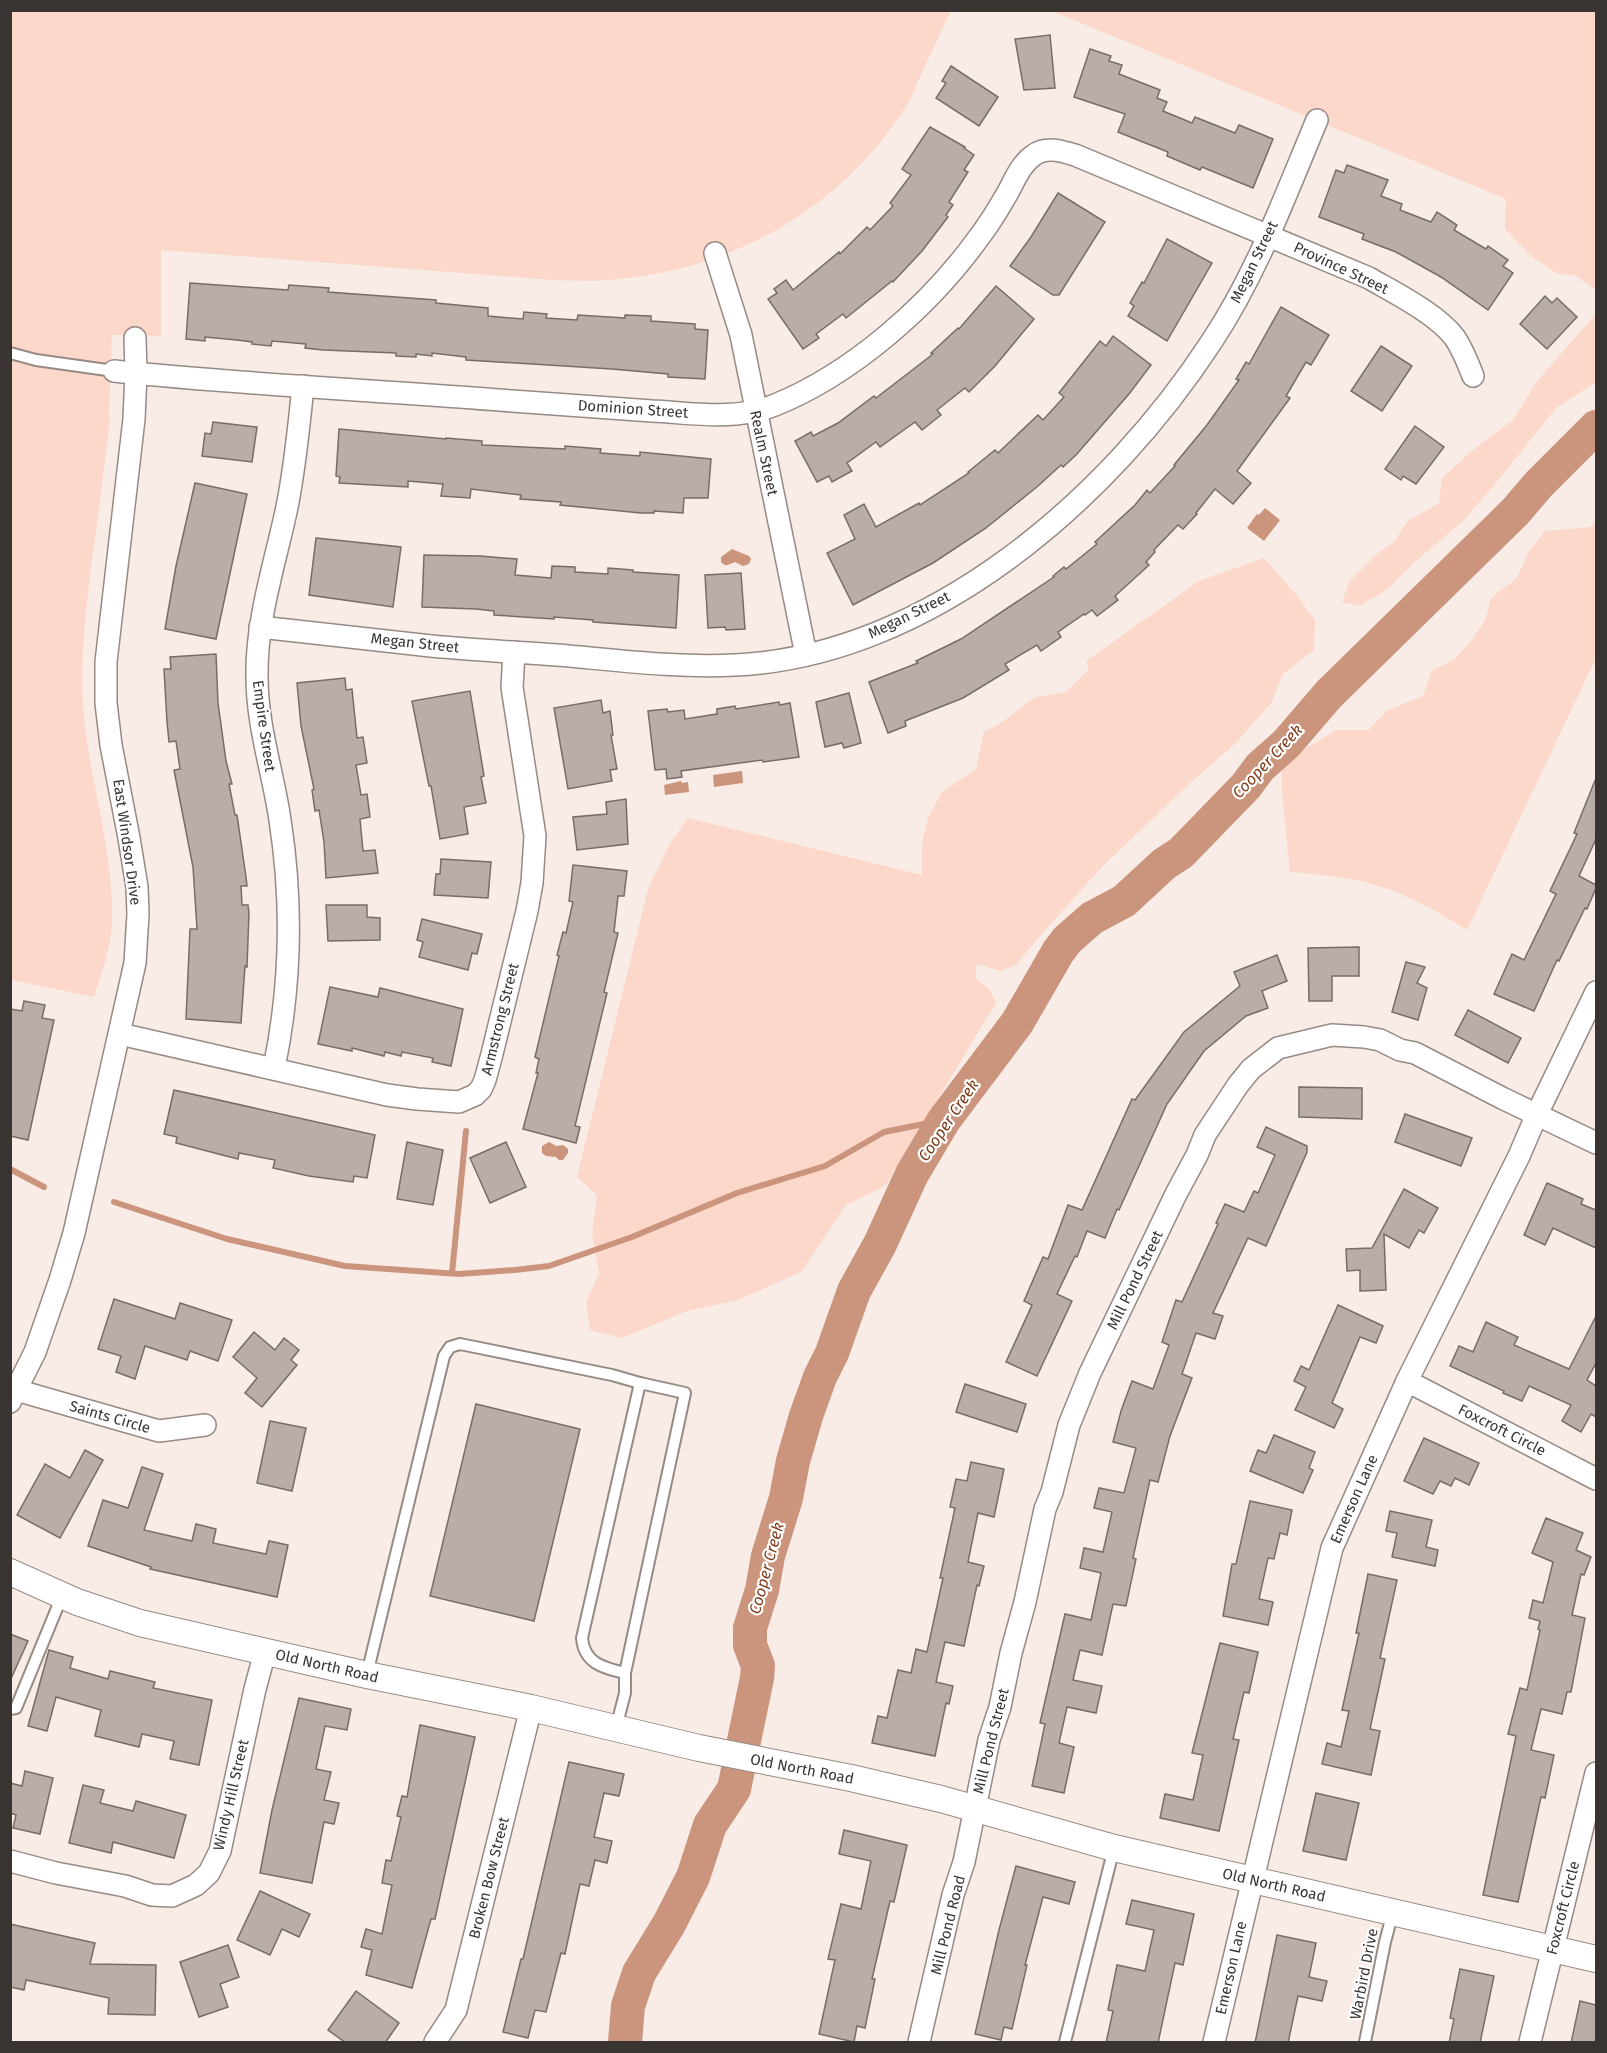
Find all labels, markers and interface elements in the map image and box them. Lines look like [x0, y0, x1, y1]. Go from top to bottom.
street label: Megan Street [1226, 218, 1282, 306]
street label: Province Street [1291, 238, 1392, 298]
street label: Dominion Street [577, 396, 689, 422]
street label: Realm Street [746, 409, 782, 498]
street label: Megan Street [865, 587, 953, 643]
street label: Megan Street [370, 629, 461, 657]
street label: Empire Street [249, 679, 279, 773]
water label: Cooper Creek [1228, 720, 1307, 802]
street label: East Windsor Drive [109, 778, 145, 906]
street label: Armstrong Street [477, 960, 523, 1077]
water label: Cooper Creek [914, 1076, 983, 1165]
street label: Mill Pond Street [1103, 1227, 1167, 1333]
street label: Saints Circle [67, 1397, 153, 1437]
street label: Foxcroft Circle [1455, 1400, 1549, 1460]
street label: Emerson Lane [1326, 1452, 1382, 1546]
water label: Cooper Creek [745, 1520, 788, 1616]
street label: Old North Road [274, 1645, 380, 1687]
street label: Mill Pond Street [969, 1686, 1013, 1796]
street label: Windy Hill Street [209, 1737, 253, 1852]
street label: Old North Road [749, 1750, 855, 1788]
street label: Broken Bow Street [465, 1815, 513, 1941]
street label: Foxcroft Circle [1543, 1859, 1583, 1957]
street label: Old North Road [1221, 1864, 1327, 1906]
street label: Mill Pond Road [927, 1873, 969, 1977]
street label: Emerson Lane [1211, 1919, 1251, 2017]
street label: Warbird Drive [1346, 1927, 1382, 2021]

